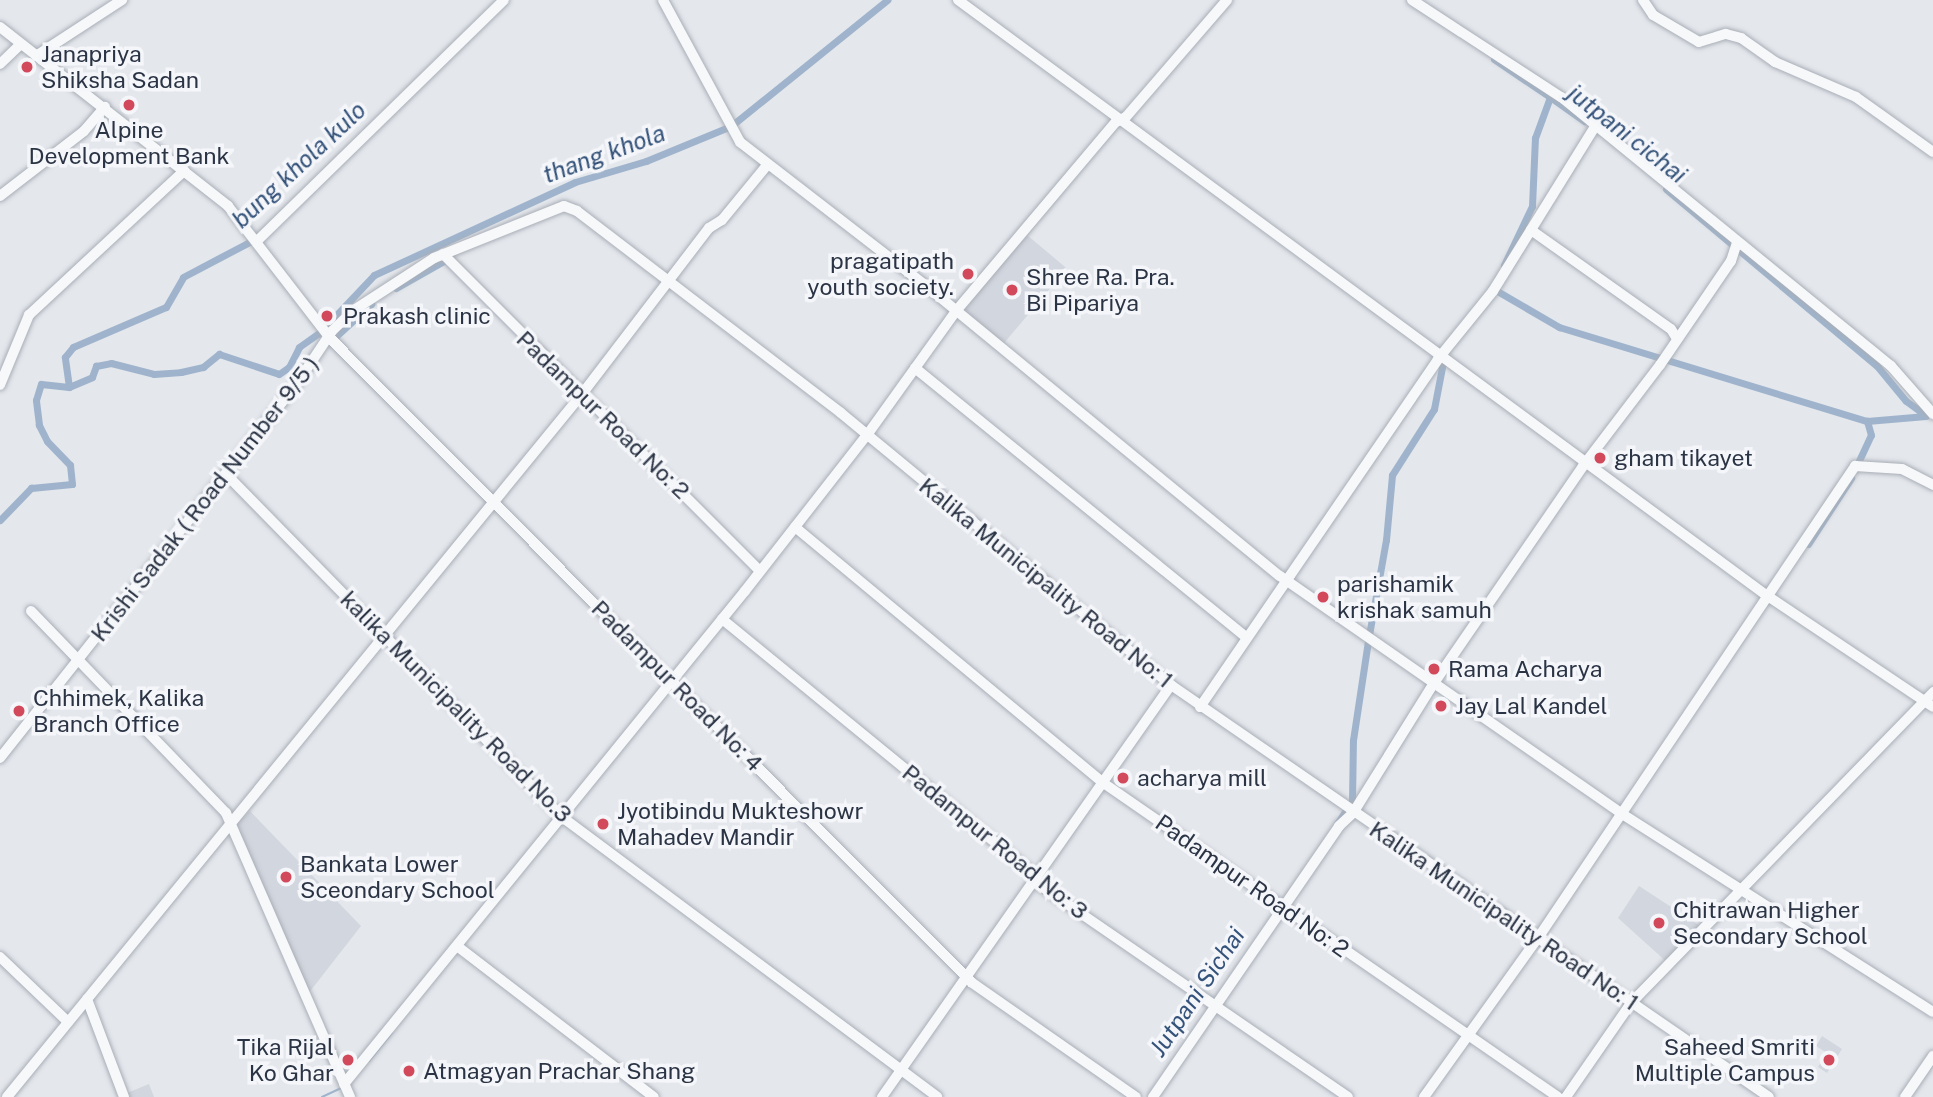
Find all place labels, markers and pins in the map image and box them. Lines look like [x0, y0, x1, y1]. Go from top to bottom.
place label: Janapriya Shiksha Sadan [41, 40, 199, 94]
marker: Janapriya Shiksha Sadan [19, 59, 35, 75]
marker: Alpine Development Bank [121, 97, 137, 113]
place label: Alpine Development Bank [29, 116, 229, 170]
place label: pragatipath youth society. [807, 247, 954, 301]
place label: Shree Ra. Pra. Bi Pipariya [1026, 263, 1175, 317]
marker: pragatipath youth society. [960, 266, 976, 282]
marker: Shree Ra. Pra. Bi Pipariya [1004, 282, 1020, 298]
place label: Prakash clinic [343, 302, 491, 330]
marker: Prakash clinic [317, 306, 337, 326]
place label: gham tikayet [1614, 444, 1753, 472]
marker: gham tikayet [1592, 450, 1608, 466]
place label: parishamik krishak samuh [1337, 570, 1492, 624]
marker: parishamik krishak samuh [1315, 589, 1331, 605]
place label: Rama Acharya [1448, 655, 1603, 683]
marker: Rama Acharya [1426, 661, 1442, 677]
place label: Chhimek, Kalika Branch Office [33, 684, 204, 738]
place label: Jay Lal Kandel [1455, 692, 1608, 720]
marker: Jay Lal Kandel [1433, 698, 1449, 714]
marker: Chhimek, Kalika Branch Office [11, 703, 27, 719]
place label: acharya mill [1137, 764, 1267, 792]
marker: acharya mill [1115, 770, 1131, 786]
place label: Jyotibindu Mukteshowr Mahadev Mandir [617, 797, 863, 851]
marker: Jyotibindu Mukteshowr Mahadev Mandir [595, 816, 611, 832]
place label: Bankata Lower Sceondary School [300, 850, 495, 904]
marker: Bankata Lower Sceondary School [278, 869, 294, 885]
place label: Chitrawan Higher Secondary School [1673, 896, 1868, 950]
marker: Chitrawan Higher Secondary School [1651, 915, 1667, 931]
place label: Tika Rijal Ko Ghar [237, 1033, 334, 1087]
place label: Saheed Smriti Multiple Campus [1635, 1033, 1815, 1087]
marker: Tika Rijal Ko Ghar [340, 1052, 356, 1068]
marker: Saheed Smriti Multiple Campus [1821, 1052, 1837, 1068]
place label: Atmagyan Prachar Shang [423, 1057, 695, 1085]
marker: Atmagyan Prachar Shang [401, 1063, 417, 1079]

